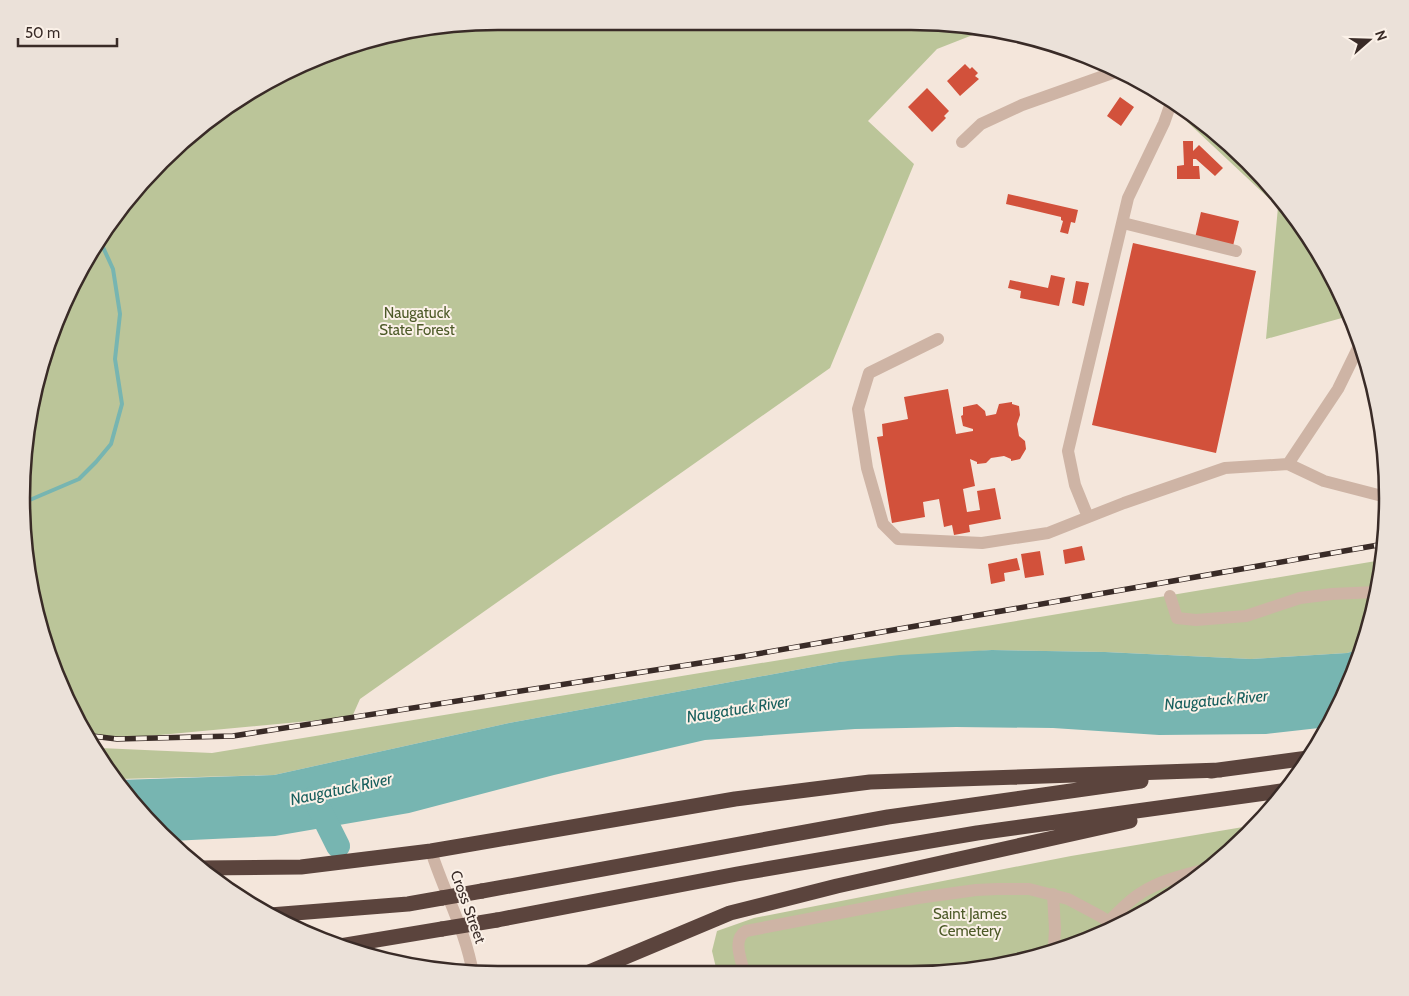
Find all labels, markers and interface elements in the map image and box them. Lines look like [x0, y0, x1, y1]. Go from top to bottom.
scale bar [18, 15, 116, 47]
north arrow [1344, 15, 1394, 65]
text: 50 m [25, 24, 60, 42]
text: N [1371, 28, 1391, 43]
park label: Naugatuck State Forest [379, 304, 455, 339]
water label: Naugatuck River [1163, 686, 1270, 714]
water label: Naugatuck River [685, 691, 792, 726]
water label: Naugatuck River [288, 769, 395, 809]
street label: Cross Street [446, 868, 490, 946]
park label: Saint James Cemetery [933, 905, 1007, 940]

